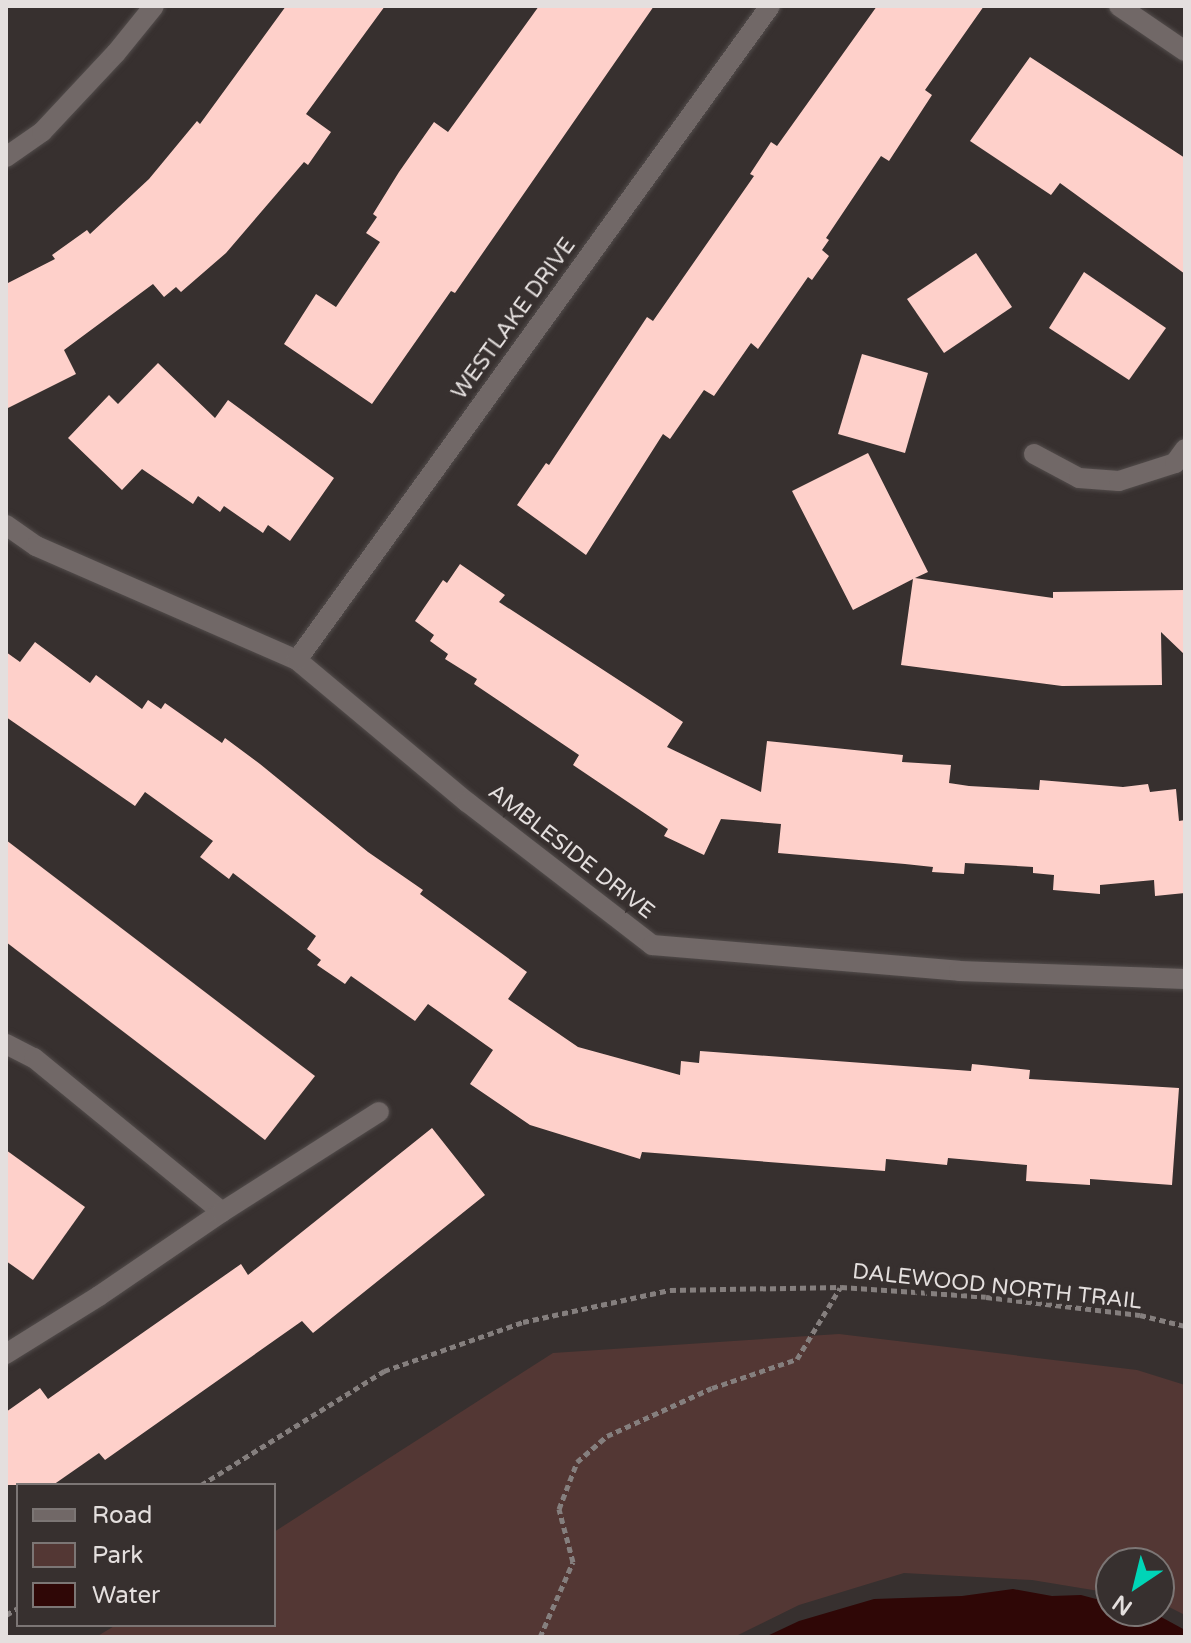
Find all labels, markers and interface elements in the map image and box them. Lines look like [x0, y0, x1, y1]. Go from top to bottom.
street label: WESTLAKE DRIVE [447, 233, 581, 405]
street label: AMBLESIDE DRIVE [483, 779, 659, 925]
street label: DALEWOOD NORTH TRAIL [851, 1259, 1143, 1315]
legend [16, 1483, 276, 1627]
text: Road [92, 1501, 152, 1530]
text: Park [92, 1541, 143, 1570]
north arrow [1095, 1547, 1175, 1627]
text: Water [92, 1581, 160, 1610]
text: N [1108, 1589, 1137, 1621]

